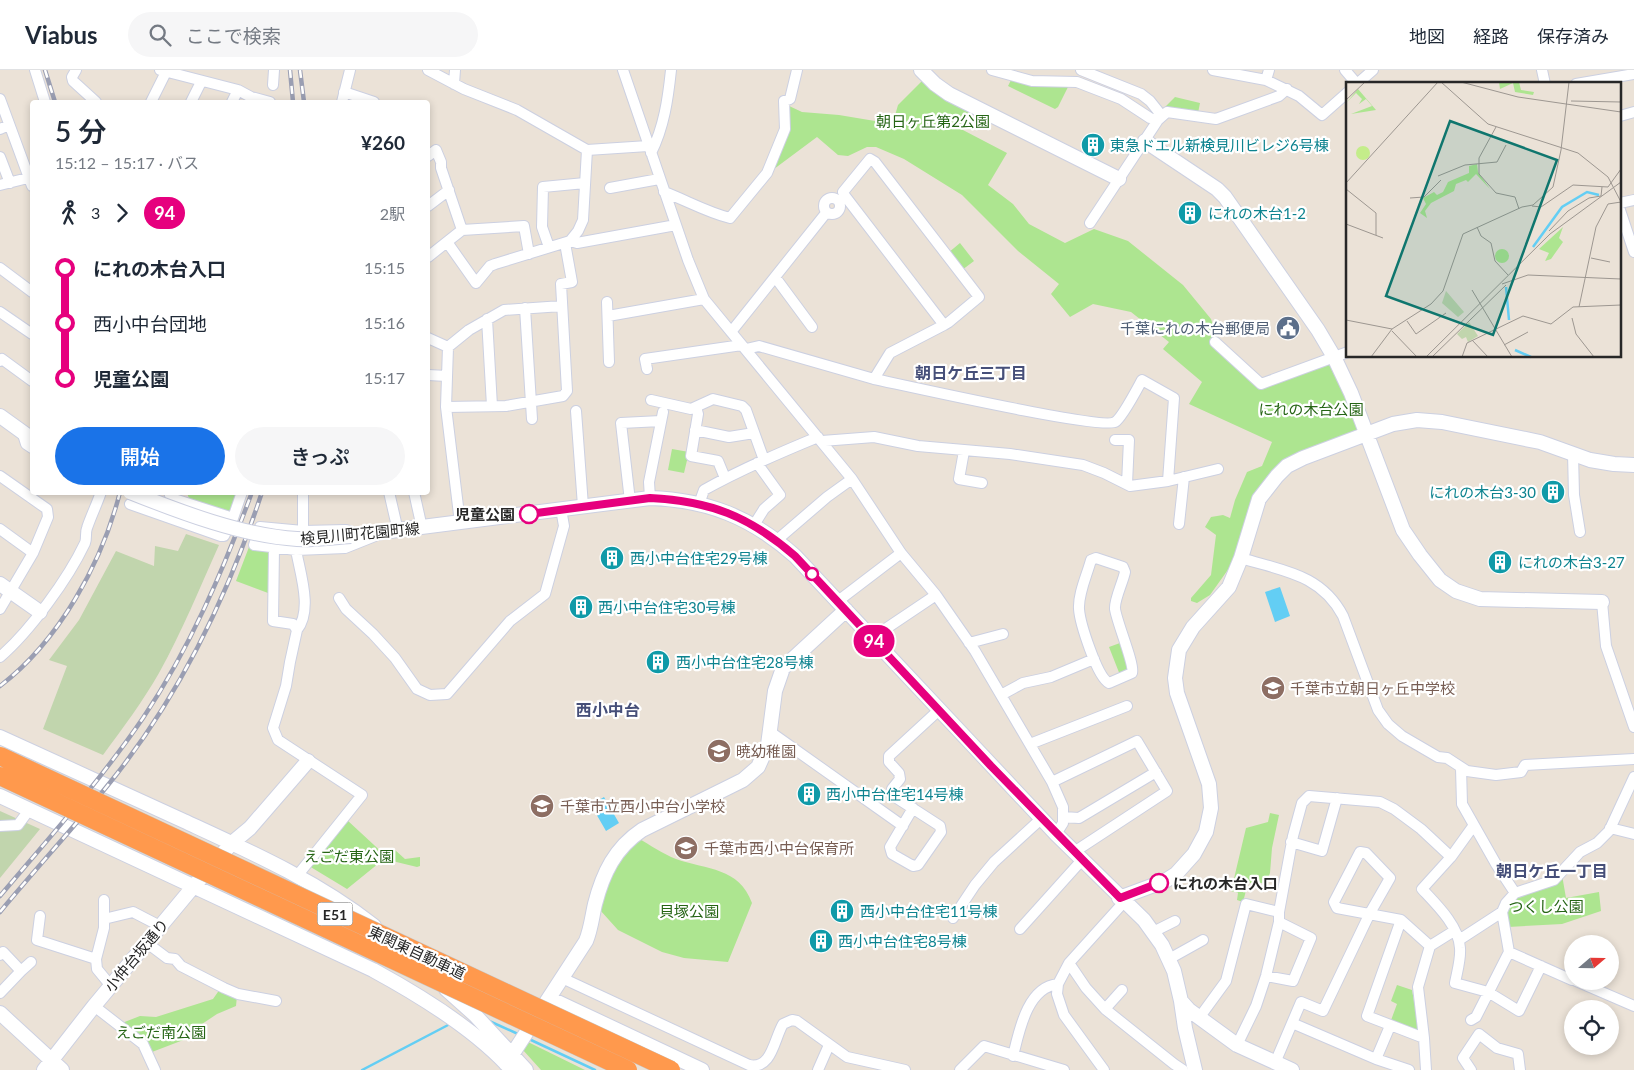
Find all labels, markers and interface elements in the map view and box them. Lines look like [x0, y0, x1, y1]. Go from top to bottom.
search box [128, 12, 478, 57]
text: Viabus [25, 20, 98, 49]
icon: search [146, 21, 174, 49]
text: ここで検索 [186, 24, 281, 47]
text: 地図 [1409, 25, 1445, 47]
text: 経路 [1473, 25, 1509, 47]
text: 保存済み [1537, 25, 1609, 47]
inset map [1346, 82, 1622, 358]
park label: 朝日ヶ丘第2公園 [876, 112, 990, 130]
text: 5 分 [55, 114, 106, 148]
text: ¥260 [361, 131, 405, 154]
building icon: 東急ドエル新検見川ビレジ6号棟 [1080, 132, 1106, 158]
place label: 東急ドエル新検見川ビレジ6号棟 [1110, 136, 1329, 154]
text: 15:12 – 15:17 · バス [55, 153, 199, 172]
icon: walk [55, 199, 83, 227]
icon: forward [108, 199, 136, 227]
building icon: にれの木台1-2 [1177, 200, 1203, 226]
text: 94 [154, 202, 175, 224]
text: 3 [91, 203, 100, 222]
text: 2駅 [380, 204, 405, 223]
place label: にれの木台1-2 [1208, 204, 1306, 222]
text: にれの木台入口 [93, 257, 226, 280]
text: 15:15 [364, 258, 405, 277]
text: 西小中台団地 [93, 312, 207, 335]
text: 15:16 [364, 313, 405, 332]
public building icon: 千葉にれの木台郵便局 [1275, 315, 1301, 341]
place label: 千葉にれの木台郵便局 [1120, 319, 1270, 337]
district label: 朝日ケ丘三丁目 [915, 363, 1027, 382]
text: 児童公園 [93, 367, 169, 390]
text: 15:17 [364, 368, 405, 387]
park label: にれの木台公園 [1258, 400, 1364, 418]
button: 開始 [55, 427, 225, 485]
button: きっぷ [235, 427, 405, 485]
building icon: にれの木台3-30 [1540, 479, 1566, 505]
place label: にれの木台3-30 [1429, 483, 1536, 501]
marker: 児童公園 [519, 504, 539, 524]
place label: 児童公園 [455, 505, 515, 523]
street label: 検見川町花園町線 [299, 519, 421, 547]
building icon: 西小中台住宅29号棟 [599, 545, 625, 571]
place label: 西小中台住宅29号棟 [630, 549, 767, 567]
building icon: にれの木台3-27 [1487, 549, 1513, 575]
place label: にれの木台3-27 [1518, 553, 1625, 571]
unlabelled marker [805, 567, 819, 581]
building icon: 西小中台住宅30号棟 [568, 594, 594, 620]
place label: 西小中台住宅30号棟 [598, 598, 735, 616]
line badge: 94 [852, 625, 896, 657]
text: 94 [864, 630, 884, 652]
building icon: 西小中台住宅28号棟 [645, 649, 671, 675]
place label: 西小中台住宅28号棟 [676, 653, 813, 671]
school or university icon: 千葉市立朝日ヶ丘中学校 [1260, 675, 1286, 701]
place label: 千葉市立朝日ヶ丘中学校 [1290, 679, 1455, 697]
district label: 西小中台 [576, 700, 640, 719]
school or university icon: 暁幼稚園 [706, 738, 732, 764]
place label: 暁幼稚園 [736, 742, 796, 760]
building icon: 西小中台住宅14号棟 [796, 781, 822, 807]
place label: 西小中台住宅14号棟 [826, 785, 963, 803]
school or university icon: 千葉市立西小中台小学校 [529, 793, 555, 819]
place label: 千葉市立西小中台小学校 [560, 797, 725, 815]
school or university icon: 千葉市西小中台保育所 [673, 835, 699, 861]
place label: 千葉市西小中台保育所 [704, 839, 854, 857]
park label: えごだ東公園 [304, 847, 394, 865]
district label: 朝日ケ丘一丁目 [1496, 861, 1608, 880]
marker: にれの木台入口 [1149, 873, 1169, 893]
place label: にれの木台入口 [1173, 874, 1278, 892]
park label: つくし公園 [1508, 897, 1584, 915]
building icon: 西小中台住宅11号棟 [829, 898, 855, 924]
road number: E51 [318, 902, 352, 926]
park label: 貝塚公園 [659, 902, 719, 920]
place label: 西小中台住宅11号棟 [860, 902, 997, 920]
street label: 小仲台坂通り [100, 915, 172, 995]
street label: 東関東自動車道 [366, 922, 468, 982]
building icon: 西小中台住宅8号棟 [808, 928, 834, 954]
place label: 西小中台住宅8号棟 [838, 932, 967, 950]
north arrow [1564, 935, 1619, 990]
map controls [1564, 935, 1619, 1055]
button: locate [1564, 1000, 1619, 1055]
park label: えごだ南公園 [116, 1023, 206, 1041]

